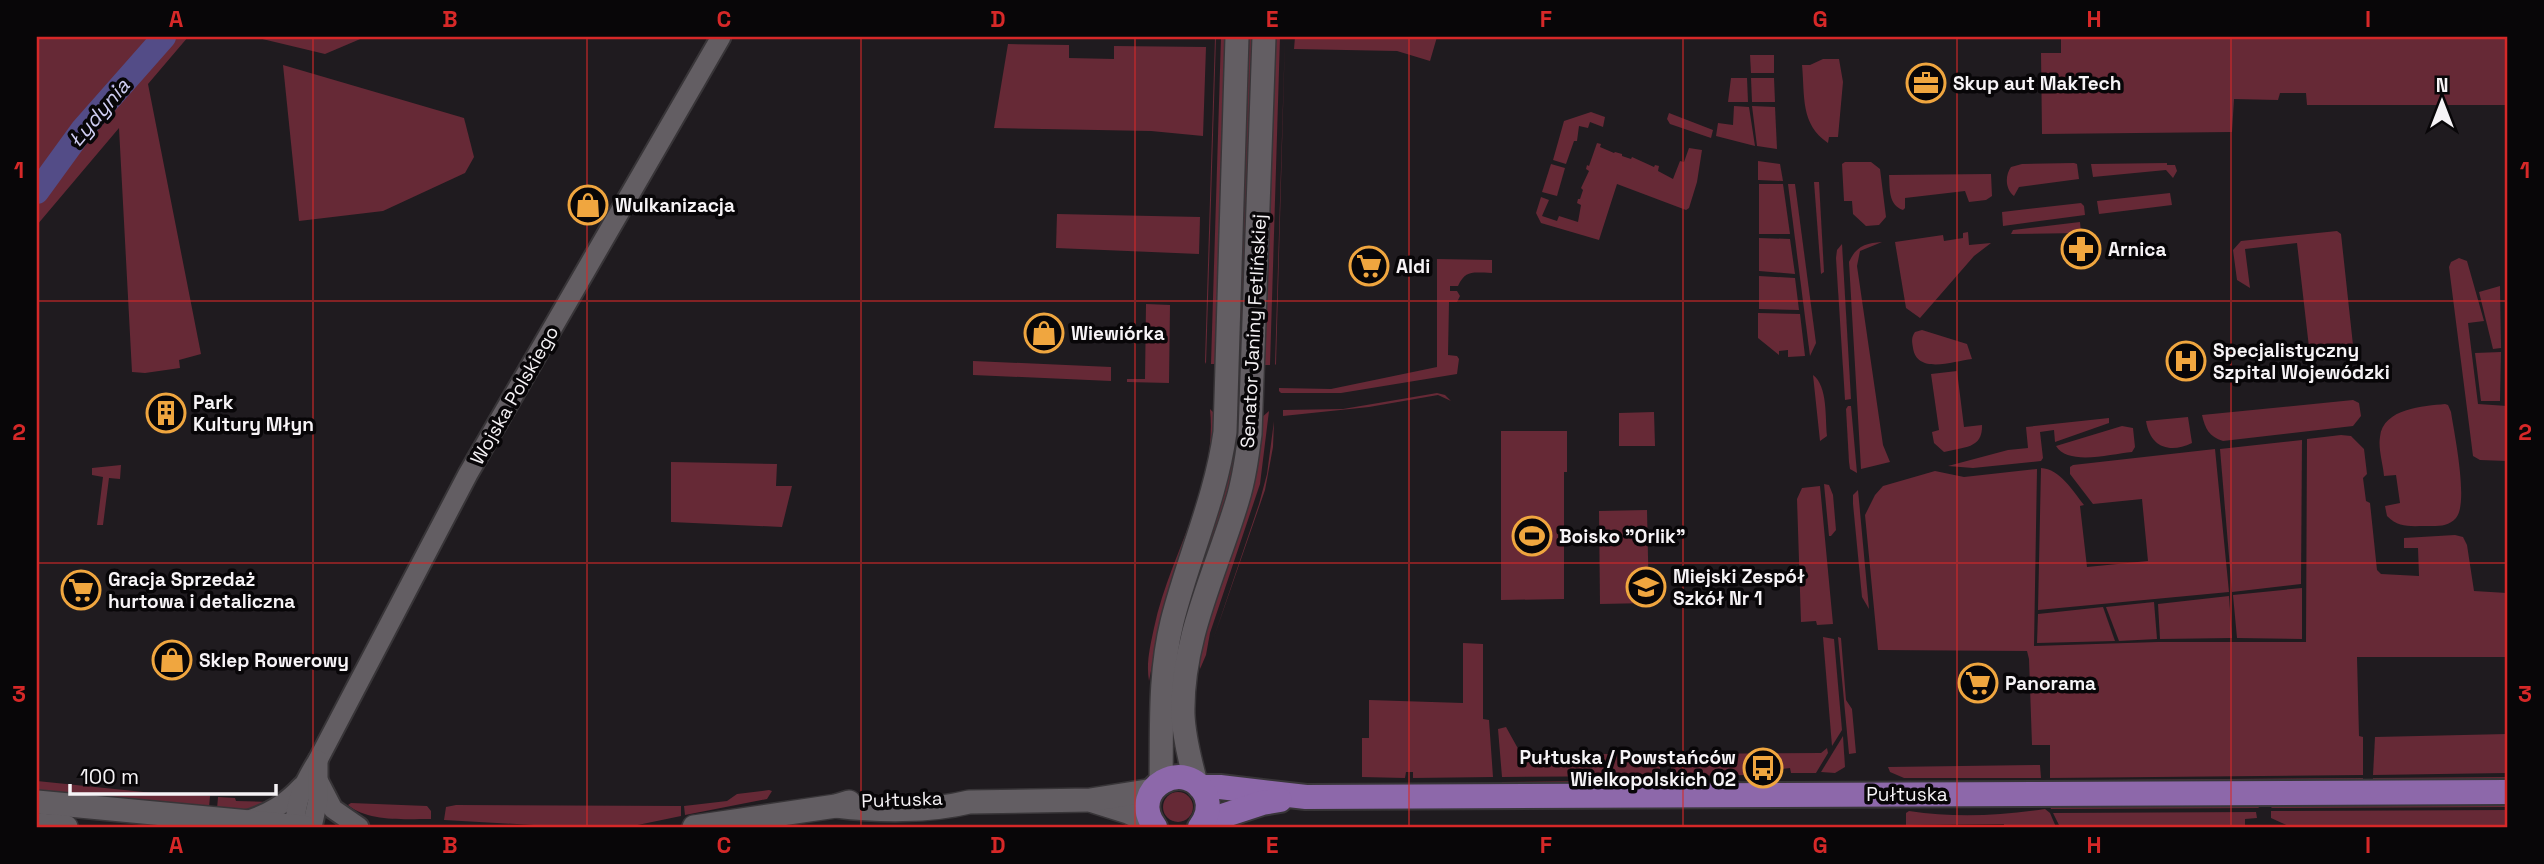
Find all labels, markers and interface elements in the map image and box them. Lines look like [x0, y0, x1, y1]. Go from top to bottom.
text: A [169, 4, 184, 34]
text: B [442, 4, 458, 34]
text: C [717, 4, 731, 34]
text: D [990, 4, 1006, 34]
text: E [1266, 4, 1278, 34]
text: F [1540, 4, 1552, 34]
text: G [1812, 4, 1828, 34]
text: H [2086, 4, 2102, 34]
text: I [2365, 4, 2371, 34]
office icon: Skup aut MakTech [1905, 62, 1947, 104]
north arrow [2408, 66, 2478, 136]
place label: Skup aut MakTech [1953, 71, 2121, 96]
water label: Łydynia [62, 72, 136, 153]
text: N [2436, 73, 2448, 98]
text: 1 [14, 155, 24, 185]
text: 1 [2520, 155, 2530, 185]
shop icon: Wulkanizacja [567, 184, 609, 226]
place label: Wulkanizacja [615, 193, 735, 218]
street label: Senator Janiny Fetlińskiej [1235, 213, 1272, 449]
pharmacy icon: Arnica [2060, 228, 2102, 270]
place label: Arnica [2108, 237, 2166, 262]
supermarket icon: Aldi [1348, 245, 1390, 287]
place label: Aldi [1396, 254, 1430, 279]
shop icon: Wiewiórka [1023, 312, 1065, 354]
street label: Wojska Polskiego [465, 321, 564, 469]
place label: Wiewiórka [1071, 321, 1165, 346]
place label: Specjalistyczny Szpital Wojewódzki [2213, 338, 2390, 385]
hospital icon: Specjalistyczny Szpital Wojewódzki [2165, 340, 2207, 382]
place label: Park Kultury Młyn [193, 390, 314, 437]
building icon: Park Kultury Młyn [145, 392, 187, 434]
text: 2 [12, 417, 26, 447]
text: 2 [2518, 417, 2532, 447]
sports icon: Boisko "Orlik" [1511, 515, 1553, 557]
place label: Boisko "Orlik" [1559, 524, 1686, 549]
place label: Miejski Zespół Szkół Nr 1 [1673, 564, 1805, 611]
school or university icon: Miejski Zespół Szkół Nr 1 [1625, 566, 1667, 608]
place label: Gracja Sprzedaż hurtowa i detaliczna [108, 567, 295, 614]
supermarket icon: Gracja Sprzedaż hurtowa i detaliczna [60, 569, 102, 611]
shop icon: Sklep Rowerowy [151, 639, 193, 681]
place label: Sklep Rowerowy [199, 648, 349, 673]
supermarket icon: Panorama [1957, 662, 1999, 704]
place label: Panorama [2005, 671, 2096, 696]
text: 3 [12, 679, 26, 709]
text: 3 [2518, 679, 2532, 709]
place label: Pułtuska / Powstańców Wielkopolskich 02 [1520, 745, 1736, 792]
bus stop icon: Pułtuska / Powstańców Wielkopolskich 02 [1742, 747, 1784, 789]
scale bar [70, 752, 276, 796]
text: 100 m [80, 763, 139, 790]
street label: Pułtuska [1866, 782, 1948, 807]
street label: Pułtuska [861, 786, 943, 813]
text: A [169, 830, 184, 860]
text: B [442, 830, 458, 860]
text: C [717, 830, 731, 860]
text: D [990, 830, 1006, 860]
text: E [1266, 830, 1278, 860]
text: F [1540, 830, 1552, 860]
text: G [1812, 830, 1828, 860]
text: H [2086, 830, 2102, 860]
text: I [2365, 830, 2371, 860]

